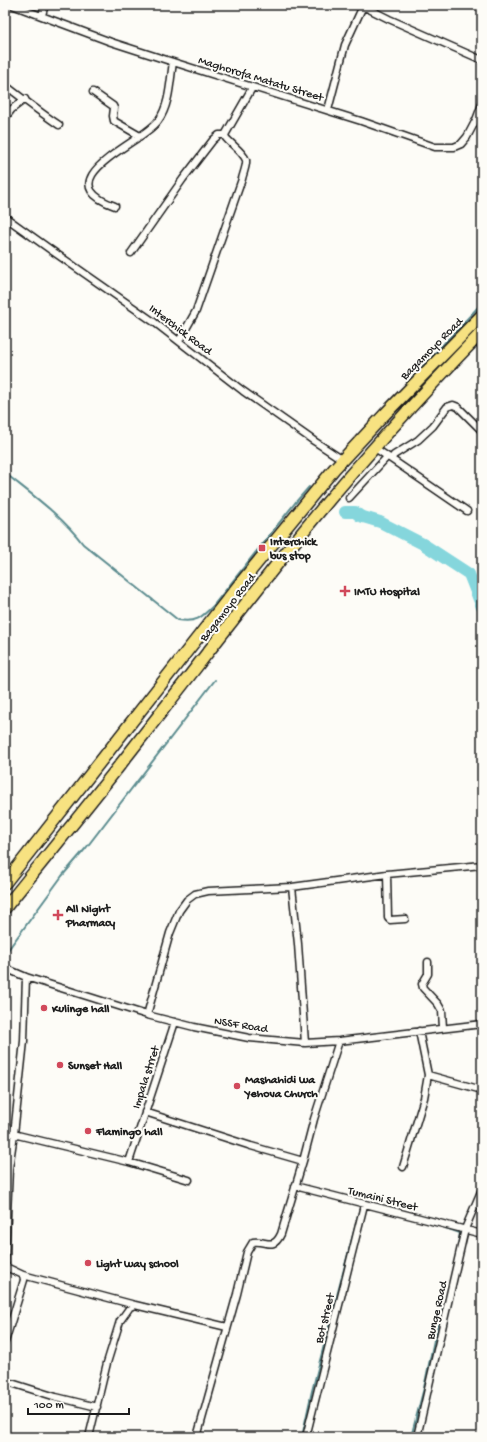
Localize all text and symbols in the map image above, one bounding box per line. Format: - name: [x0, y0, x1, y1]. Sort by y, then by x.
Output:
- street label: Maghorofa Matatu Street: [196, 54, 326, 106]
- street label: Interchick Road: [145, 302, 215, 359]
- street label: Bagamoyo Road: [398, 315, 467, 384]
- place label: Interchick bus stop: [269, 536, 318, 564]
- marker: Interchick bus stop: [257, 543, 267, 553]
- street label: Bagamoyo Road: [197, 571, 260, 646]
- marker: IMTU Hospital: [339, 585, 351, 597]
- place label: IMTU Hospital: [354, 586, 420, 600]
- place label: All Night Pharmacy: [65, 903, 115, 931]
- marker: All Night Pharmacy: [53, 910, 63, 920]
- marker: Kulinge hall: [39, 1003, 49, 1013]
- place label: Kulinge hall: [51, 1003, 110, 1017]
- street label: NSSF Road: [213, 1015, 269, 1037]
- street label: Impala strret: [130, 1043, 164, 1111]
- marker: Sunset Hall: [55, 1060, 65, 1070]
- place label: Sunset Hall: [68, 1060, 122, 1074]
- place label: Mashahidi wa Yehova Church: [243, 1074, 318, 1102]
- marker: Mashahidi wa Yehova Church: [232, 1081, 242, 1091]
- marker: Flamingo hall: [83, 1126, 93, 1136]
- place label: Flamingo hall: [95, 1126, 163, 1140]
- street label: Tumaini Street: [345, 1184, 420, 1216]
- marker: Light way school: [83, 1258, 93, 1268]
- place label: Light way school: [96, 1258, 179, 1272]
- street label: Bunge Road: [424, 1279, 452, 1342]
- street label: Bot street: [313, 1291, 339, 1346]
- scale bar: [28, 1390, 129, 1416]
- text: 100 m: [33, 1399, 64, 1413]

